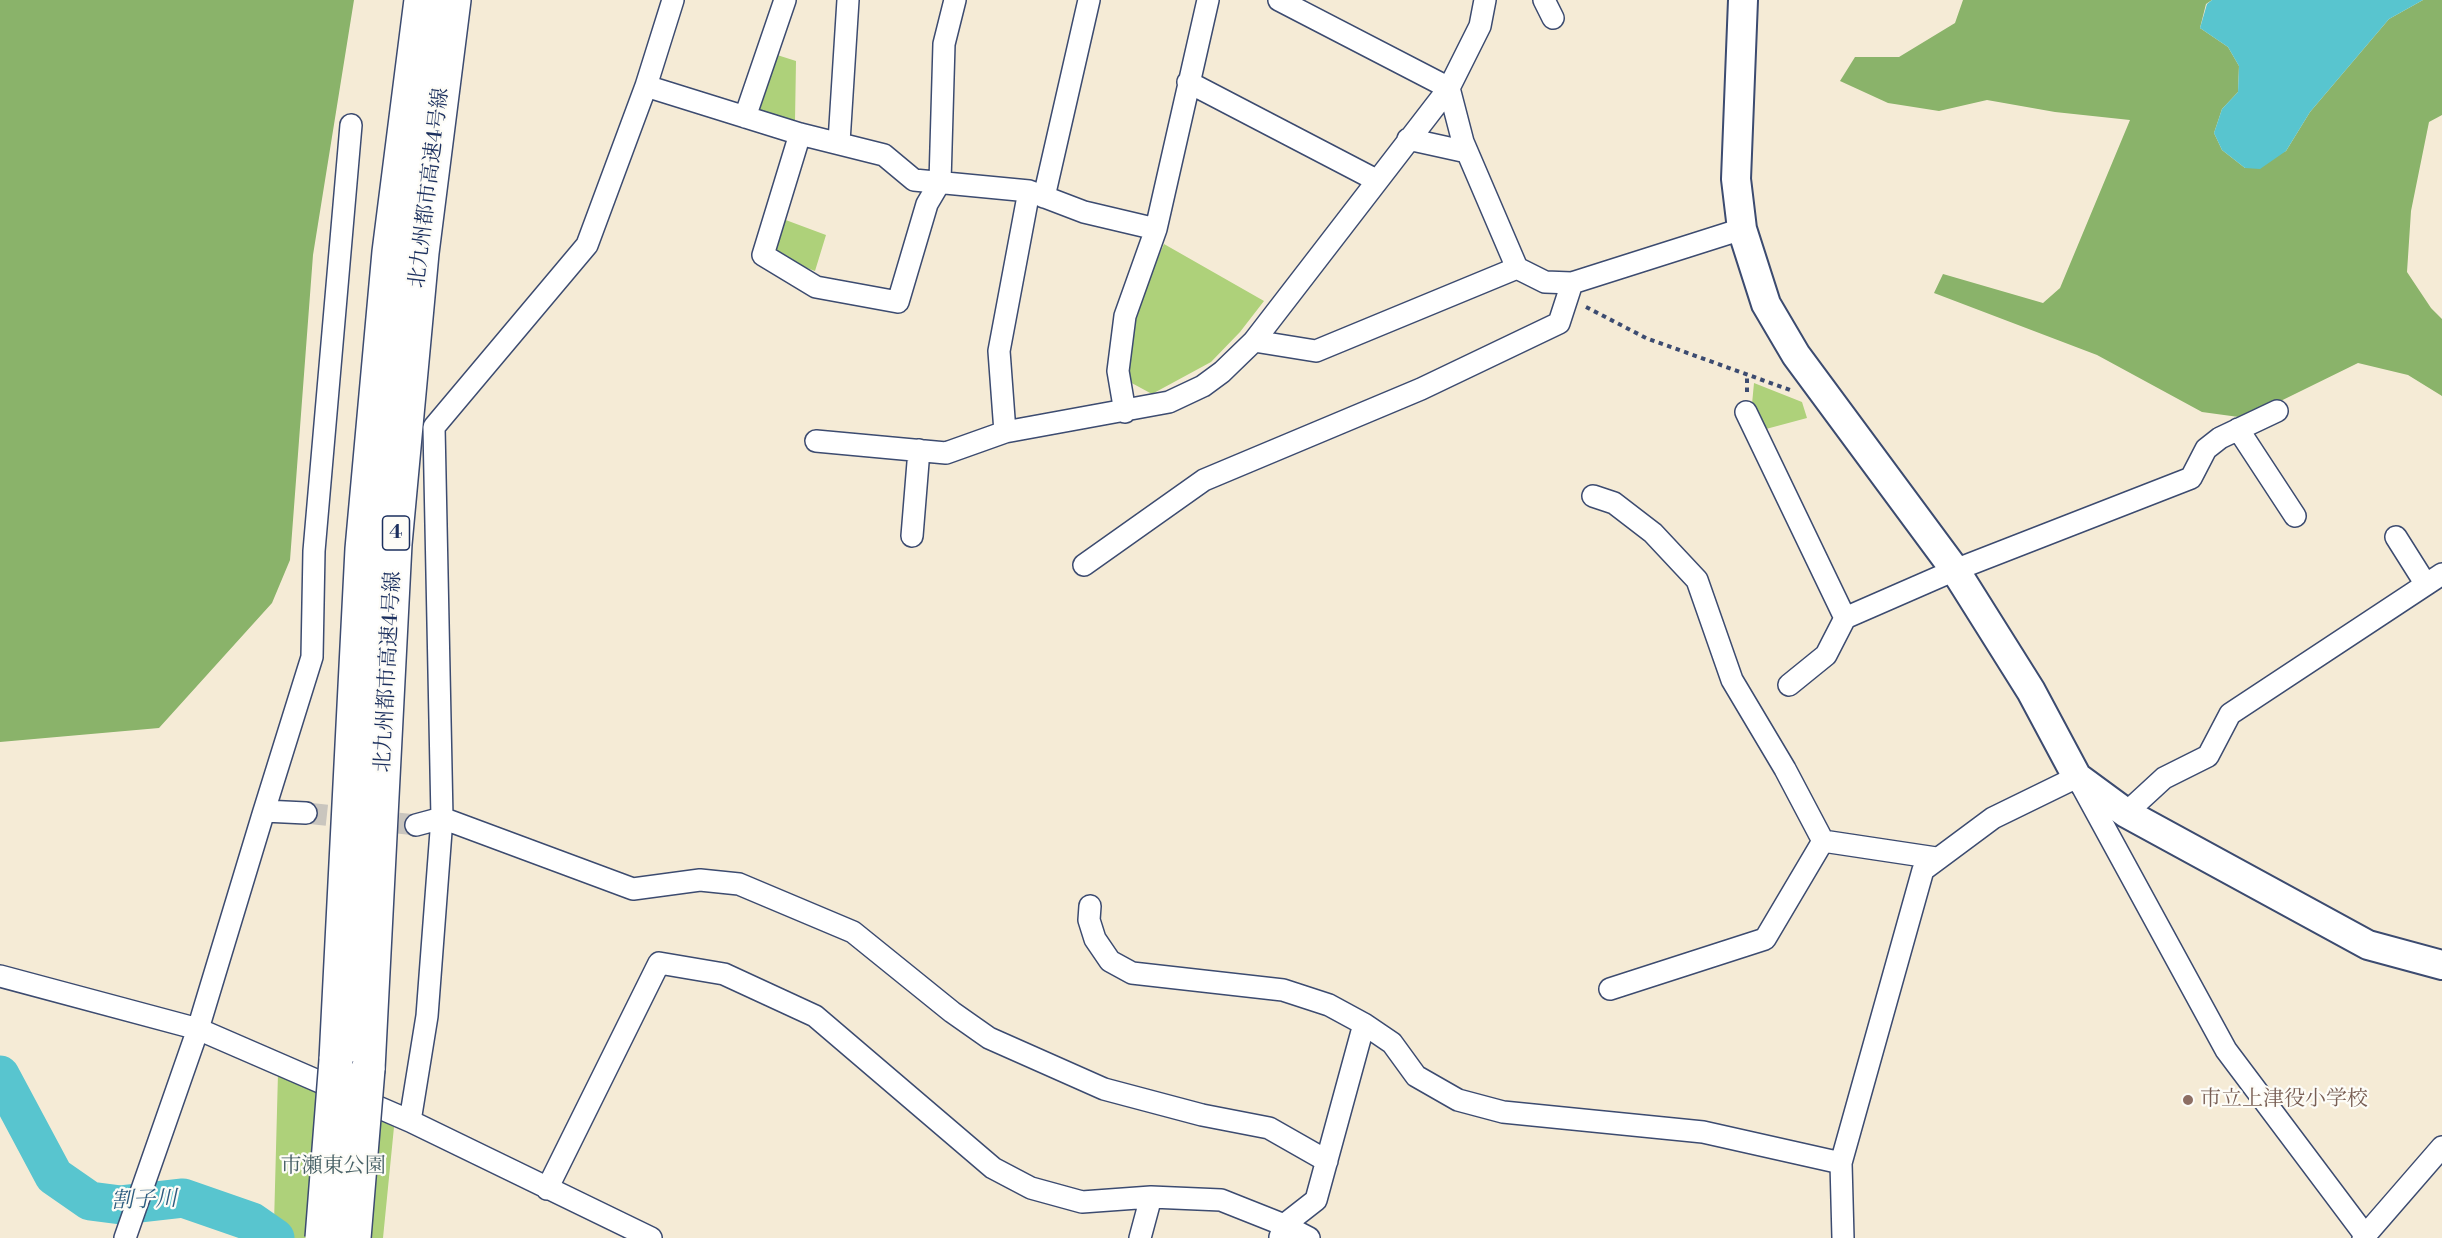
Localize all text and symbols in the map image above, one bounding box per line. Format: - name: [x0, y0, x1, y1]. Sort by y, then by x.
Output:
- street label: 北九州都市高速4号線: [405, 86, 455, 290]
- road number: 4: [382, 516, 410, 550]
- street label: 北九州都市高速4号線: [371, 571, 407, 773]
- place label: 市立上津役小学校: [2200, 1087, 2368, 1113]
- marker: 市立上津役小学校: [2181, 1093, 2195, 1107]
- park label: 市瀬東公園: [281, 1154, 385, 1180]
- water label: 割子川: [111, 1187, 177, 1215]

